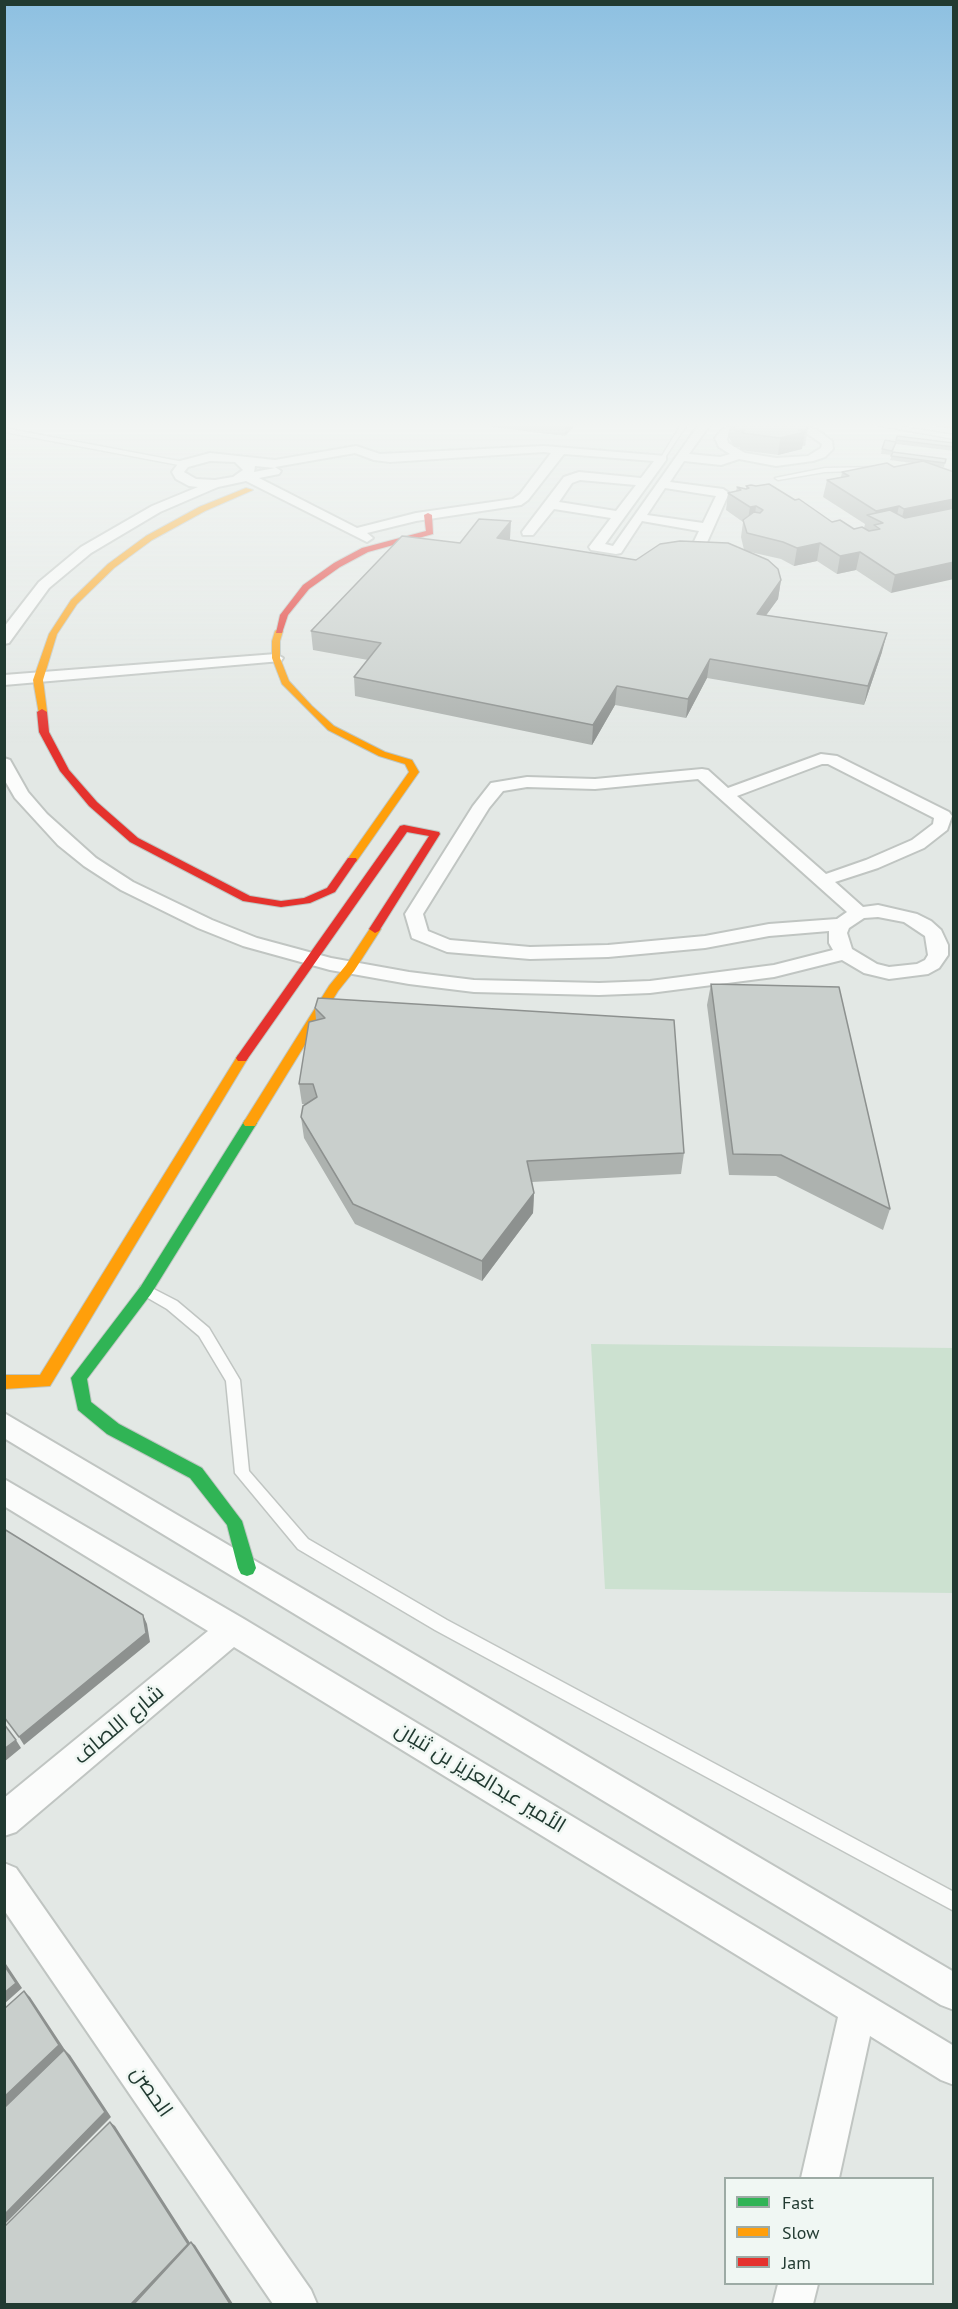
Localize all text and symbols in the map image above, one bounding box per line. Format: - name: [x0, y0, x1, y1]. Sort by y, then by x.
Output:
- street label: شارع اللصاف: [69, 1680, 169, 1770]
- street label: الأمير عبدالعزيز بن ثنيان: [390, 1717, 570, 1839]
- street label: الحصن: [125, 2062, 177, 2122]
- legend: [724, 2177, 934, 2285]
- text: Fast: [782, 2191, 814, 2214]
- text: Slow: [782, 2221, 820, 2244]
- text: Jam: [782, 2251, 811, 2274]

